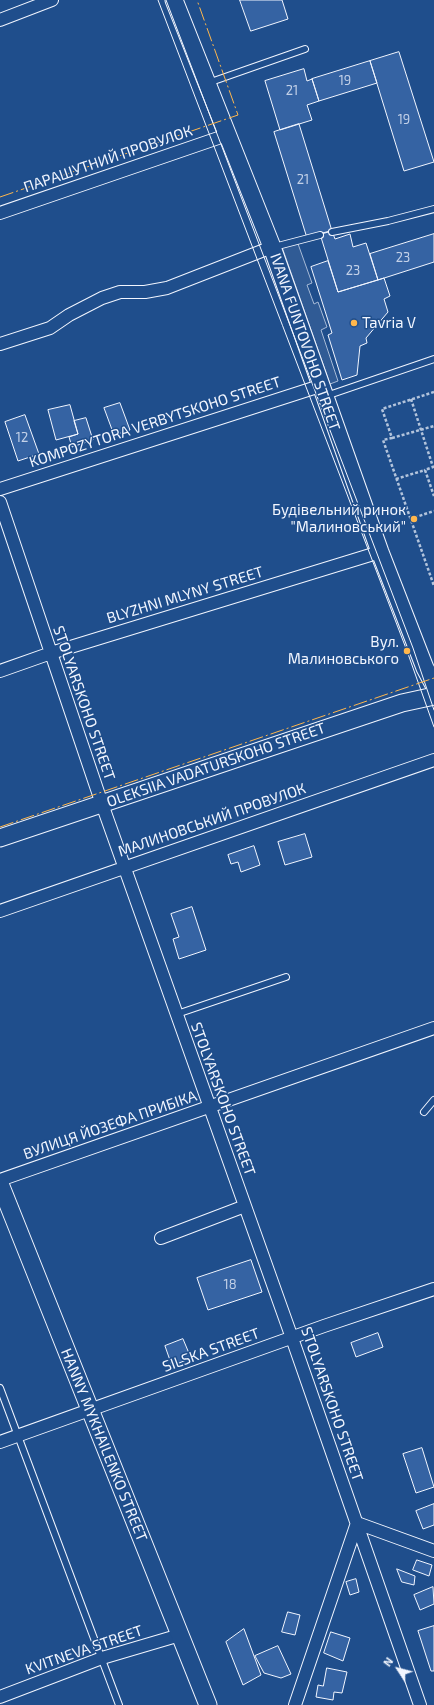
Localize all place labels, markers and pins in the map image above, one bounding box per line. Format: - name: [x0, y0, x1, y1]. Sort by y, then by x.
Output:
- place label: Tavria V: [362, 314, 416, 332]
- marker: Tavria V: [349, 318, 359, 328]
- place label: Будівельний ринок "Малиновський": [272, 501, 406, 536]
- marker: Будівельний ринок "Малиновський": [409, 514, 419, 524]
- place label: Вул. Малиновського: [288, 633, 399, 668]
- marker: Вул. Малиновського: [402, 646, 412, 656]

